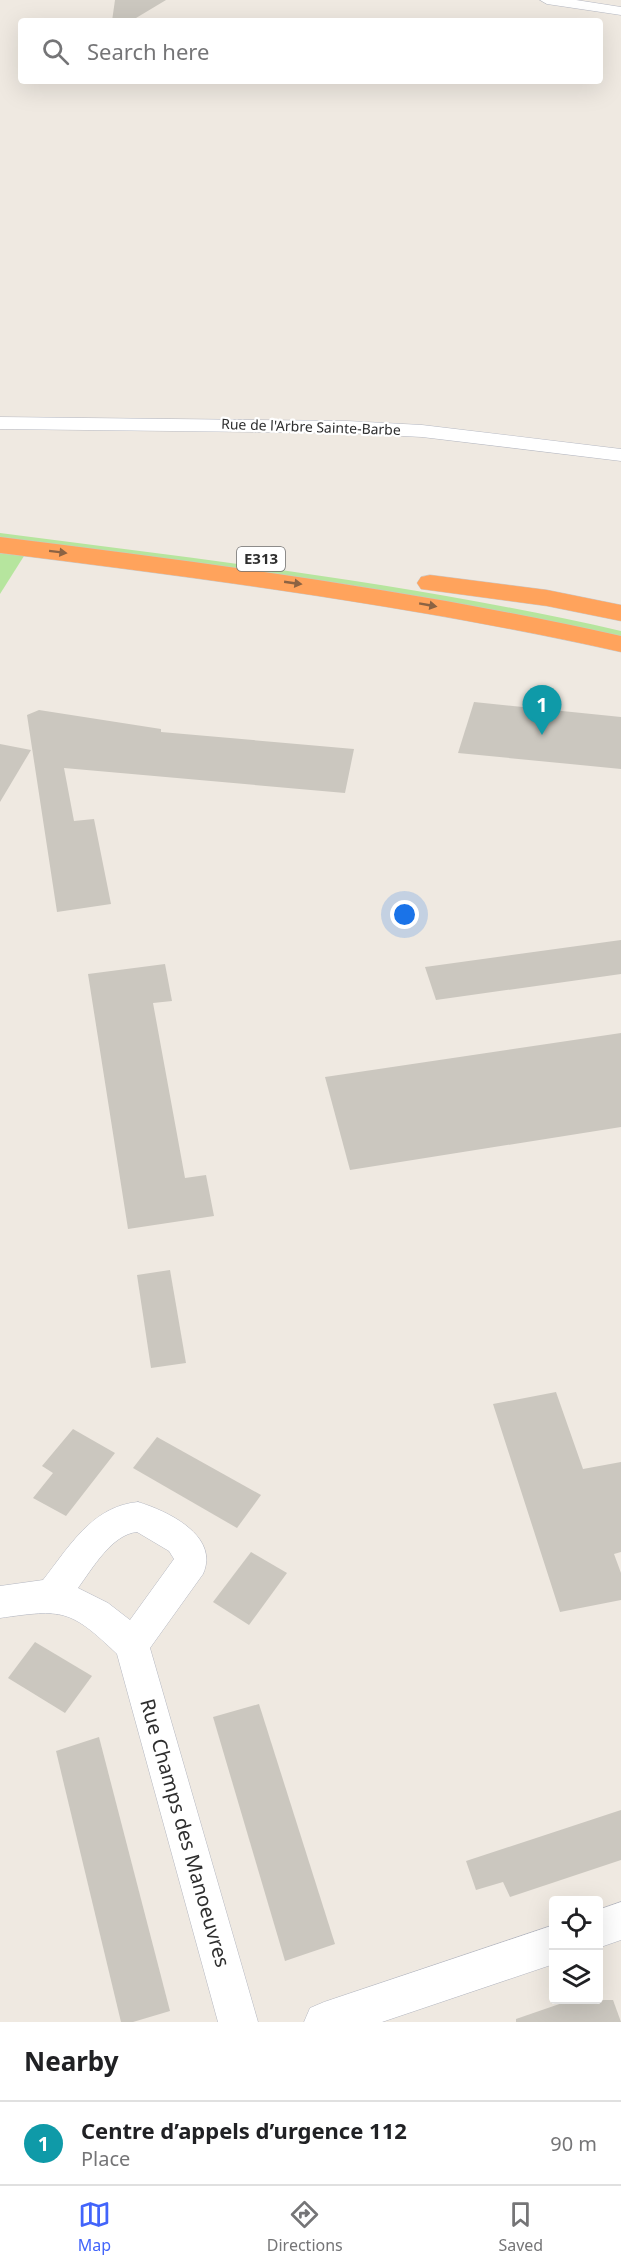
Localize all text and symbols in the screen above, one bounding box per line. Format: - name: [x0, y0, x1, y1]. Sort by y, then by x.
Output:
- search box: [18, 18, 603, 84]
- icon: search: [39, 35, 72, 68]
- text: Search here: [87, 36, 209, 66]
- street label: Rue de l'Arbre Sainte-Barbe: [221, 414, 401, 439]
- road number: E313: [237, 547, 285, 571]
- one-way arrow: [49, 548, 68, 557]
- one-way arrow: [284, 579, 303, 588]
- one-way arrow: [419, 601, 438, 610]
- pin: 1: [522, 686, 562, 735]
- your location: [390, 900, 419, 929]
- street label: Rue Champs des Manoeuvres: [134, 1696, 237, 1970]
- map controls: [549, 1896, 603, 2004]
- button: locate: [549, 1896, 603, 1950]
- button: layers: [549, 1950, 603, 2004]
- text: Nearby: [24, 2043, 119, 2079]
- text: Centre d’appels d’urgence 112: [81, 2115, 407, 2145]
- text: 1: [38, 2130, 49, 2157]
- text: 90 m: [550, 2130, 597, 2157]
- text: Place: [81, 2145, 130, 2172]
- tab: Map: [78, 2198, 111, 2256]
- tab: Directions: [267, 2198, 343, 2256]
- tab: Saved: [498, 2198, 543, 2256]

